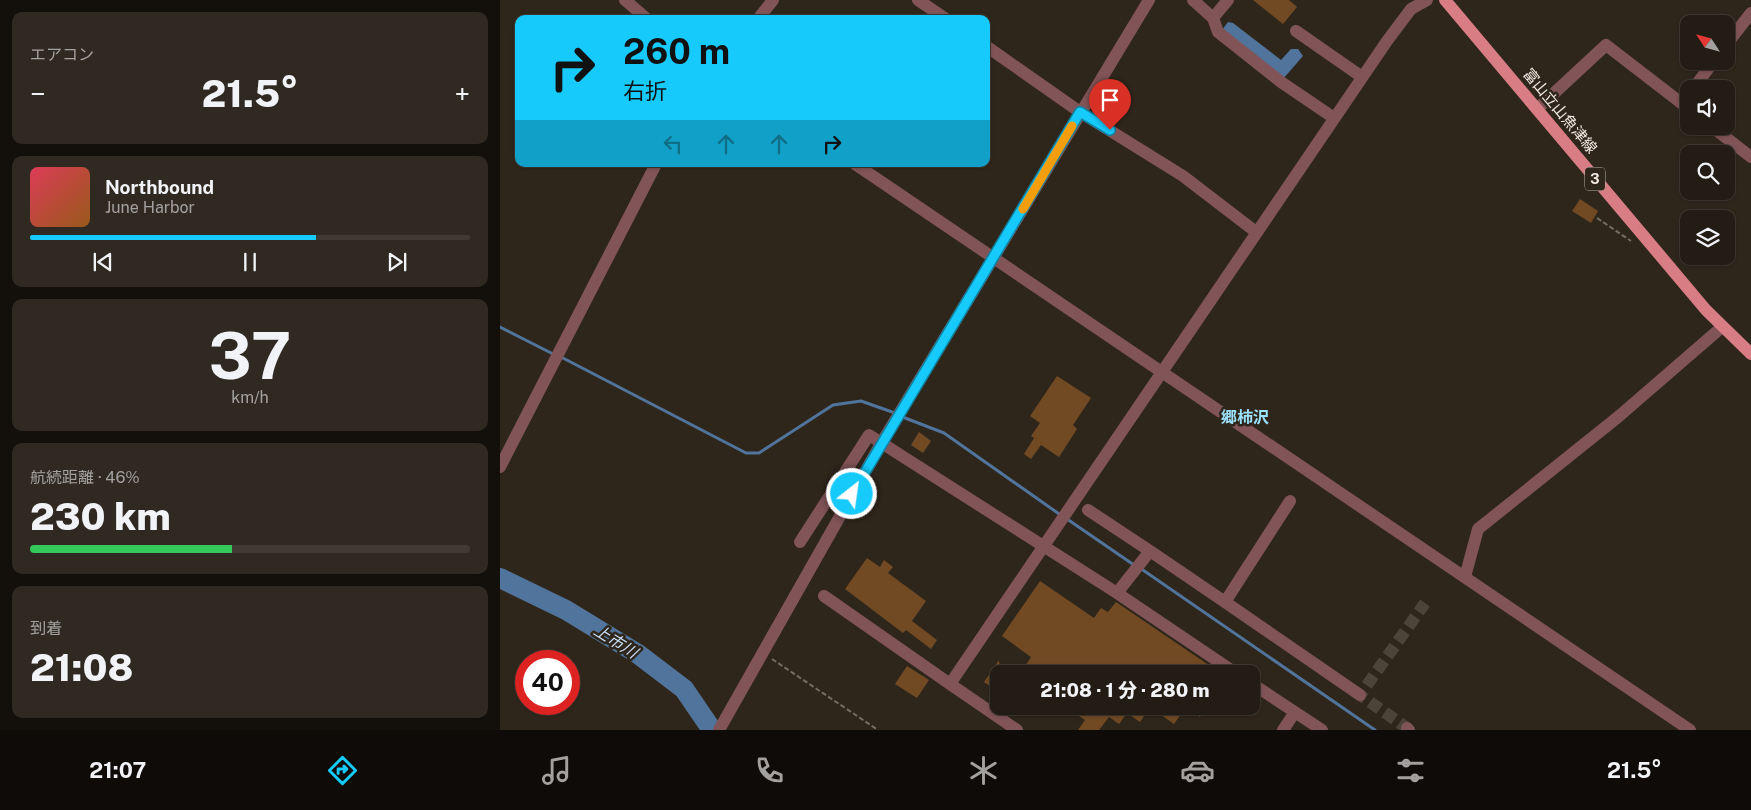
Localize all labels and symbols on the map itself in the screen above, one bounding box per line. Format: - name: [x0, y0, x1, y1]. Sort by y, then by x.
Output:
- north arrow: [1680, 15, 1735, 70]
- street label: 富山立山魚津線: [1520, 65, 1601, 156]
- pin: [1089, 79, 1131, 130]
- road number: 3: [1585, 168, 1605, 190]
- district label: 郷柿沢: [1221, 408, 1269, 427]
- position arrow: [825, 467, 877, 519]
- water label: 上市川: [590, 621, 643, 663]
- speed limit sign: 40: [515, 650, 580, 715]

